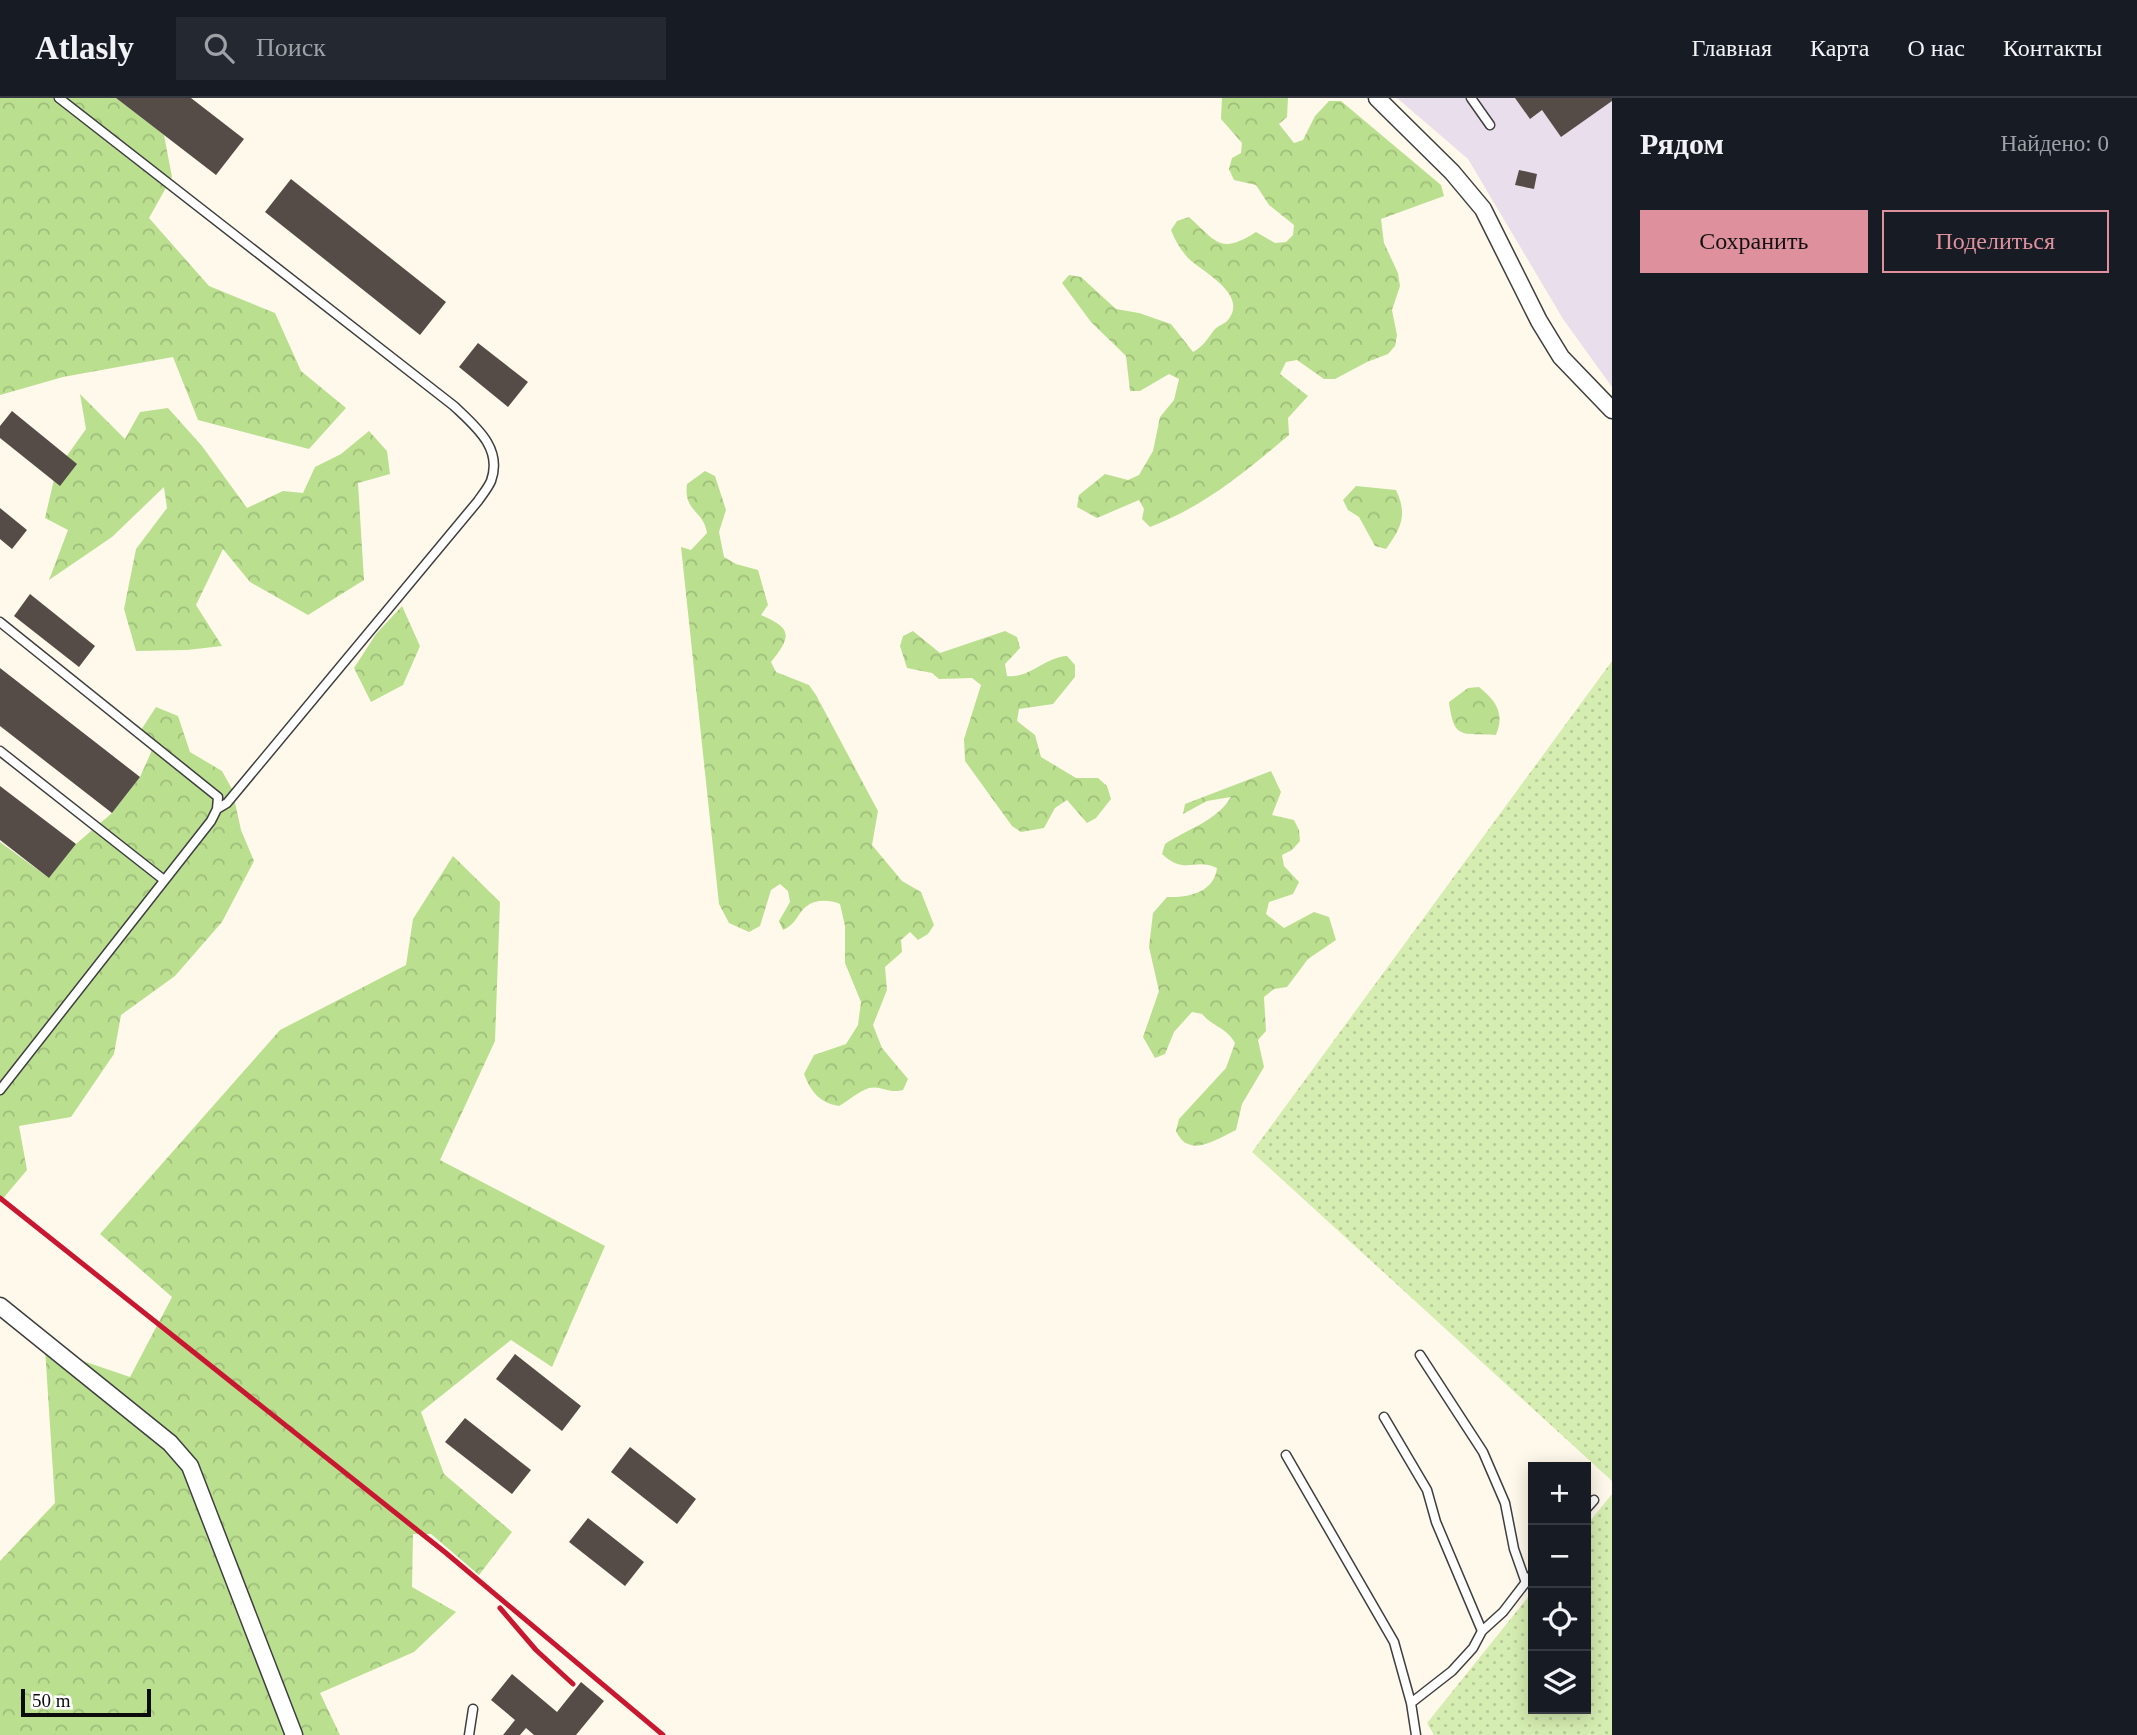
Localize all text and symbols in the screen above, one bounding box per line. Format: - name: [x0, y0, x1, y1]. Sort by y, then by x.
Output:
- search box: [176, 17, 666, 80]
- icon: search: [200, 29, 238, 67]
- text: Atlasly: [35, 30, 134, 66]
- text: Поиск: [256, 33, 326, 62]
- text: Главная: [1691, 35, 1772, 61]
- text: Карта: [1810, 35, 1869, 61]
- text: О нас: [1907, 35, 1965, 61]
- text: Контакты: [2003, 35, 2102, 61]
- text: Рядом: [1640, 127, 1724, 160]
- text: Найдено: 0: [2001, 131, 2109, 156]
- button: Сохранить: [1640, 210, 1868, 273]
- button: Поделиться: [1882, 210, 2109, 273]
- map controls: [1528, 1462, 1591, 1714]
- button: +: [1528, 1462, 1591, 1525]
- button: −: [1528, 1525, 1591, 1588]
- button: locate: [1528, 1588, 1591, 1651]
- button: layers: [1528, 1651, 1591, 1714]
- scale bar: [21, 1686, 150, 1718]
- text: 50 m: [32, 1690, 71, 1711]

